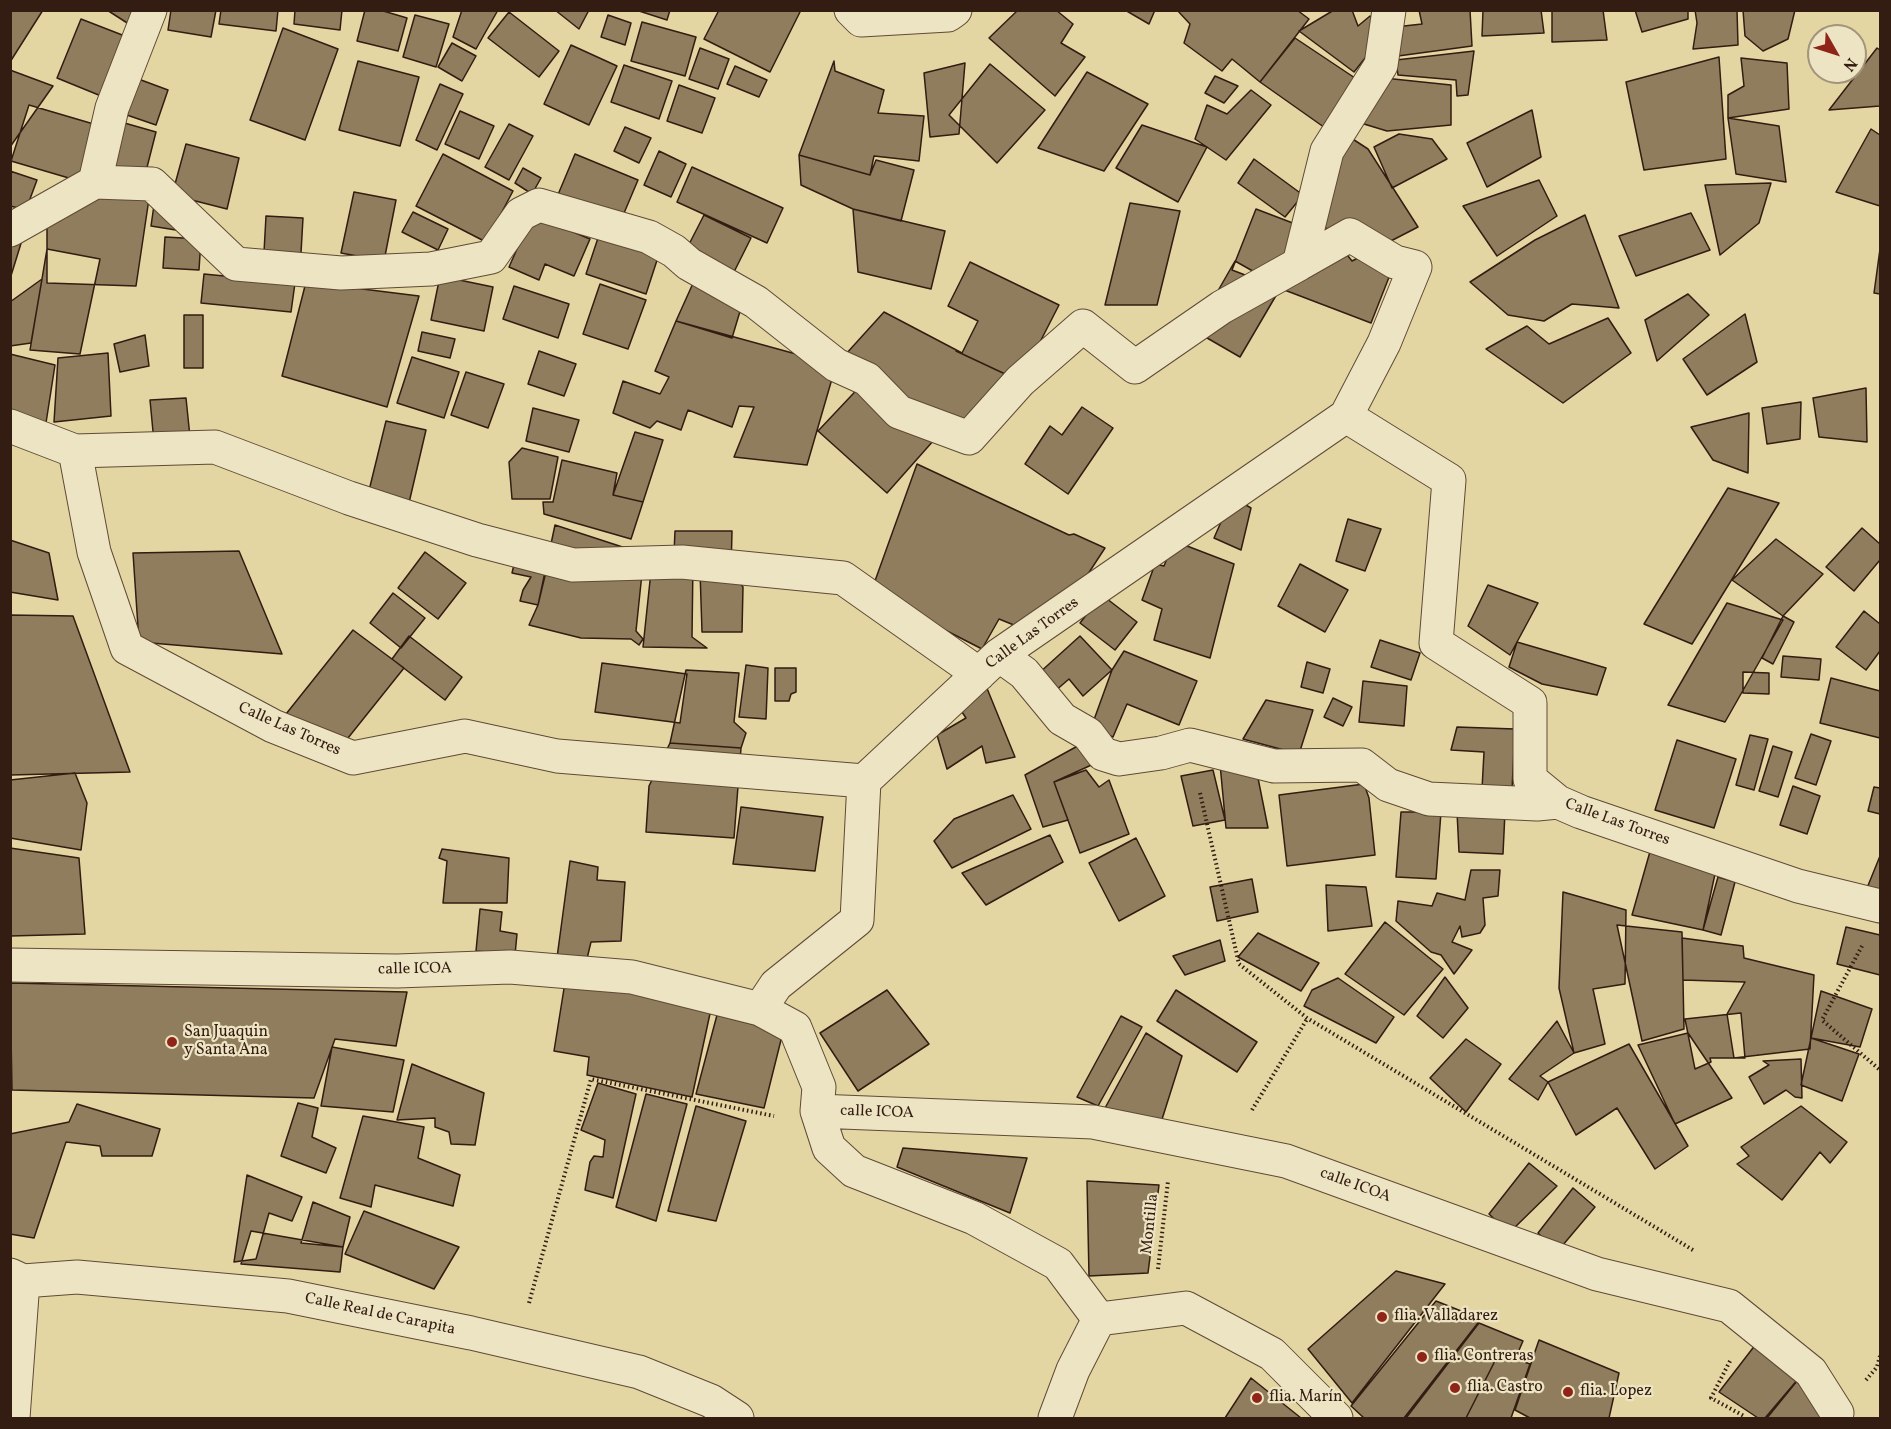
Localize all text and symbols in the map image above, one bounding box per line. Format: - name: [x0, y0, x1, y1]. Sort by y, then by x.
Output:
- north arrow: [1807, 24, 1867, 84]
- text: N: [1837, 53, 1862, 76]
- street label: Calle Las Torres: [983, 594, 1083, 674]
- street label: Calle Las Torres: [235, 699, 343, 761]
- street label: Calle Las Torres: [1562, 795, 1672, 851]
- street label: calle ICOA: [378, 960, 452, 980]
- place label: San Juaquin y Santa Ana: [184, 1023, 268, 1061]
- marker: San Juaquin y Santa Ana: [165, 1035, 179, 1049]
- street label: calle ICOA: [840, 1102, 914, 1124]
- street label: calle ICOA: [1317, 1164, 1393, 1208]
- street label: Montilla: [1138, 1193, 1164, 1255]
- street label: Calle Real de Carapita: [303, 1290, 457, 1340]
- place label: flia. Valladarez: [1394, 1307, 1498, 1327]
- marker: flia. Valladarez: [1375, 1310, 1389, 1324]
- place label: flia. Contreras: [1434, 1347, 1534, 1367]
- marker: flia. Contreras: [1415, 1350, 1429, 1364]
- place label: flia. Castro: [1467, 1378, 1543, 1398]
- marker: flia. Castro: [1448, 1381, 1462, 1395]
- place label: flia. Lopez: [1580, 1382, 1652, 1402]
- marker: flia. Lopez: [1561, 1385, 1575, 1399]
- place label: flia. Marín: [1269, 1388, 1343, 1408]
- marker: flia. Marín: [1250, 1391, 1264, 1405]

